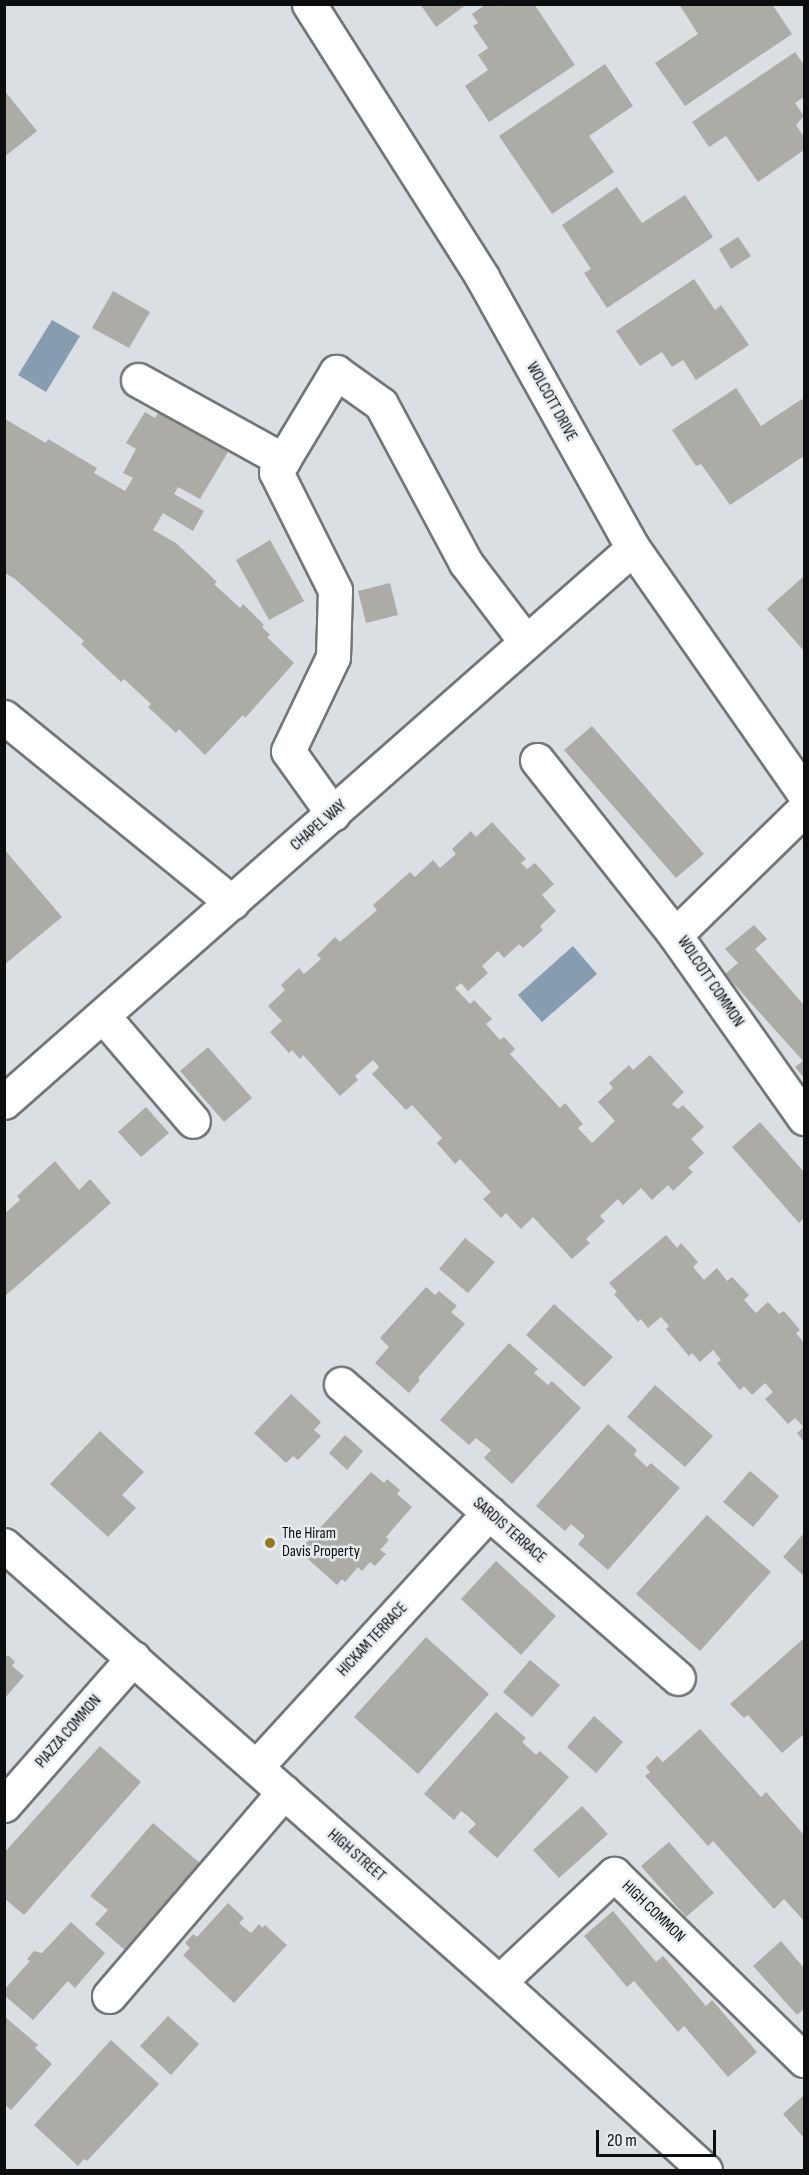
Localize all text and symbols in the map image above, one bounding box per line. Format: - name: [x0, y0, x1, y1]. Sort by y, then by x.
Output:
- street label: WOLCOTT DRIVE: [522, 359, 580, 445]
- street label: CHAPEL WAY: [287, 797, 351, 855]
- street label: WOLCOTT COMMON: [673, 933, 747, 1031]
- street label: SARDIS TERRACE: [469, 1494, 549, 1568]
- place label: The Hiram Davis Property: [282, 1524, 360, 1562]
- marker: The Hiram Davis Property: [263, 1536, 277, 1550]
- street label: HICKAM TERRACE: [334, 1599, 412, 1681]
- street label: PIAZZA COMMON: [32, 1692, 106, 1772]
- street label: HIGH STREET: [323, 1826, 389, 1886]
- street label: HIGH COMMON: [617, 1877, 689, 1947]
- scale bar: [599, 2118, 719, 2156]
- text: 20 m: [607, 2130, 637, 2151]

